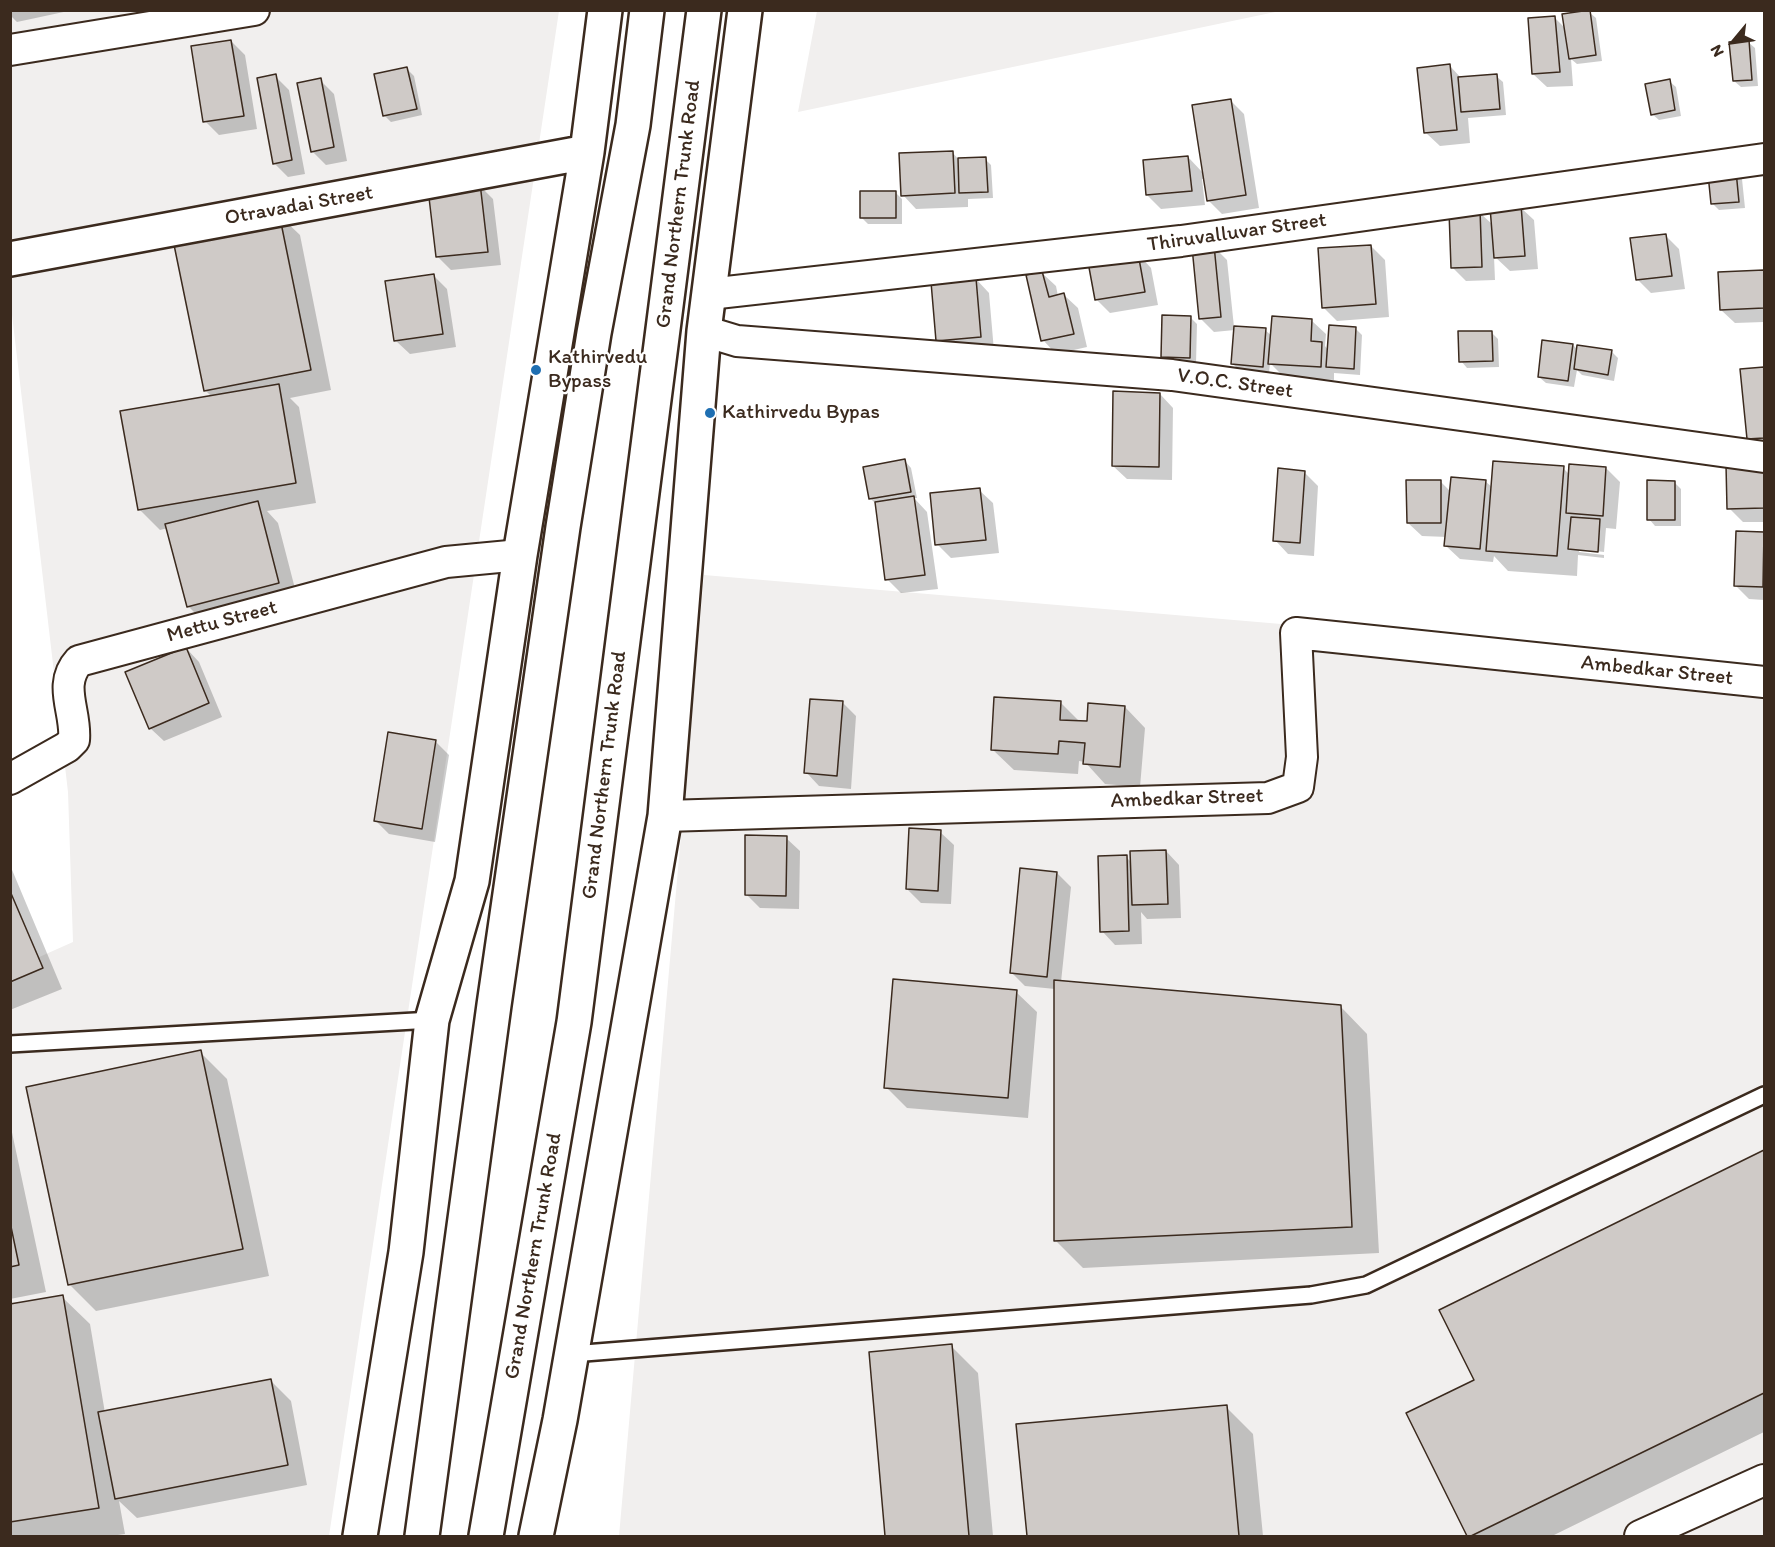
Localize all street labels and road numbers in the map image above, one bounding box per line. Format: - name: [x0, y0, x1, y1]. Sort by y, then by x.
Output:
- street label: Grand Northern Trunk Road: [651, 78, 707, 330]
- street label: Otravadai Street: [223, 181, 375, 231]
- street label: Thiruvalluvar Street: [1146, 208, 1328, 258]
- street label: V.O.C. Street: [1175, 363, 1295, 405]
- street label: Mettu Street: [164, 595, 280, 649]
- street label: Grand Northern Trunk Road: [577, 649, 633, 901]
- street label: Ambedkar Street: [1580, 650, 1734, 692]
- street label: Ambedkar Street: [1110, 784, 1264, 814]
- street label: Grand Northern Trunk Road: [500, 1131, 568, 1381]

